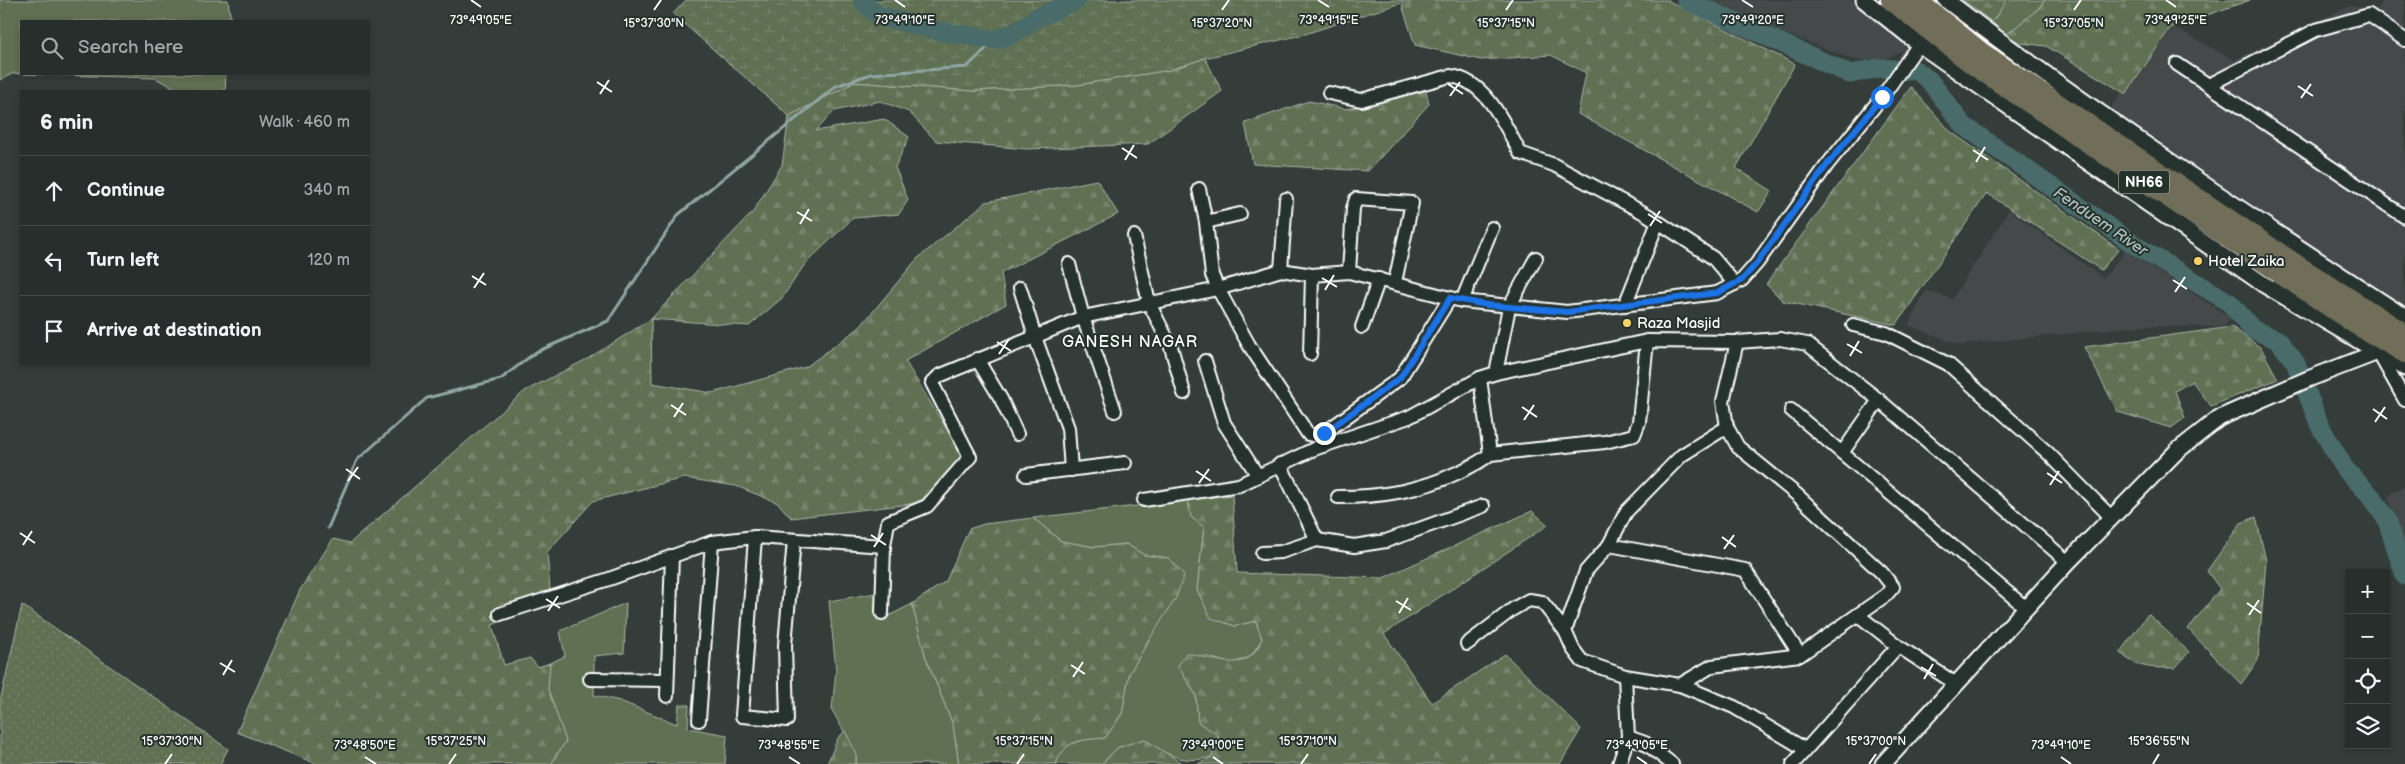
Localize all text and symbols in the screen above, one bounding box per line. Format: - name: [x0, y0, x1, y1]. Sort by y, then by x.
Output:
- text: 73°49'05"E: [450, 13, 512, 28]
- text: 73°49'10"E: [875, 13, 935, 28]
- text: 73°49'15"E: [1299, 13, 1359, 28]
- text: 73°49'20"E: [1722, 13, 1784, 28]
- text: 73°49'25"E: [2145, 13, 2207, 28]
- text: 15°37'30"N: [624, 16, 684, 31]
- text: 15°37'20"N: [1192, 16, 1252, 31]
- text: 15°37'15"N: [1477, 16, 1535, 31]
- text: 15°37'05"N: [2044, 16, 2104, 31]
- search box: [20, 20, 370, 75]
- icon: search: [38, 34, 66, 62]
- text: Search here: [78, 36, 183, 59]
- route start: [1871, 86, 1894, 109]
- text: 6 min: [40, 110, 93, 135]
- text: Walk · 460 m: [259, 113, 350, 132]
- road number: NH66: [2119, 170, 2169, 193]
- icon: ahead: [40, 177, 68, 205]
- text: Continue: [87, 179, 165, 202]
- text: 340 m: [303, 181, 350, 200]
- water label: Fenduem River: [2049, 184, 2152, 261]
- icon: left: [40, 247, 68, 275]
- text: Turn left: [87, 249, 159, 272]
- text: 120 m: [307, 251, 350, 270]
- place label: Hotel Zaika: [2208, 252, 2285, 271]
- marker: Hotel Zaika: [2192, 255, 2204, 267]
- place label: Raza Masjid: [1637, 314, 1720, 333]
- icon: arrive: [40, 317, 68, 345]
- marker: Raza Masjid: [1621, 317, 1633, 329]
- text: Arrive at destination: [87, 319, 262, 342]
- district label: GANESH NAGAR: [1062, 333, 1198, 352]
- route end: [1313, 422, 1336, 445]
- map controls: [2345, 569, 2390, 749]
- button: +: [2345, 569, 2390, 614]
- button: −: [2345, 614, 2390, 659]
- button: locate: [2345, 659, 2390, 704]
- button: layers: [2345, 704, 2390, 749]
- text: 15°37'30"N: [142, 734, 202, 749]
- text: 15°37'25"N: [426, 734, 486, 749]
- text: 15°37'15"N: [995, 734, 1053, 749]
- text: 15°37'10"N: [1279, 734, 1337, 749]
- text: 15°37'00"N: [1846, 734, 1906, 749]
- text: 15°36'55"N: [2128, 734, 2190, 749]
- text: 73°48'50"E: [334, 738, 396, 753]
- text: 73°48'55"E: [758, 738, 820, 753]
- text: 73°49'00"E: [1182, 738, 1244, 753]
- text: 73°49'05"E: [1606, 738, 1668, 753]
- text: 73°49'10"E: [2031, 738, 2091, 753]

